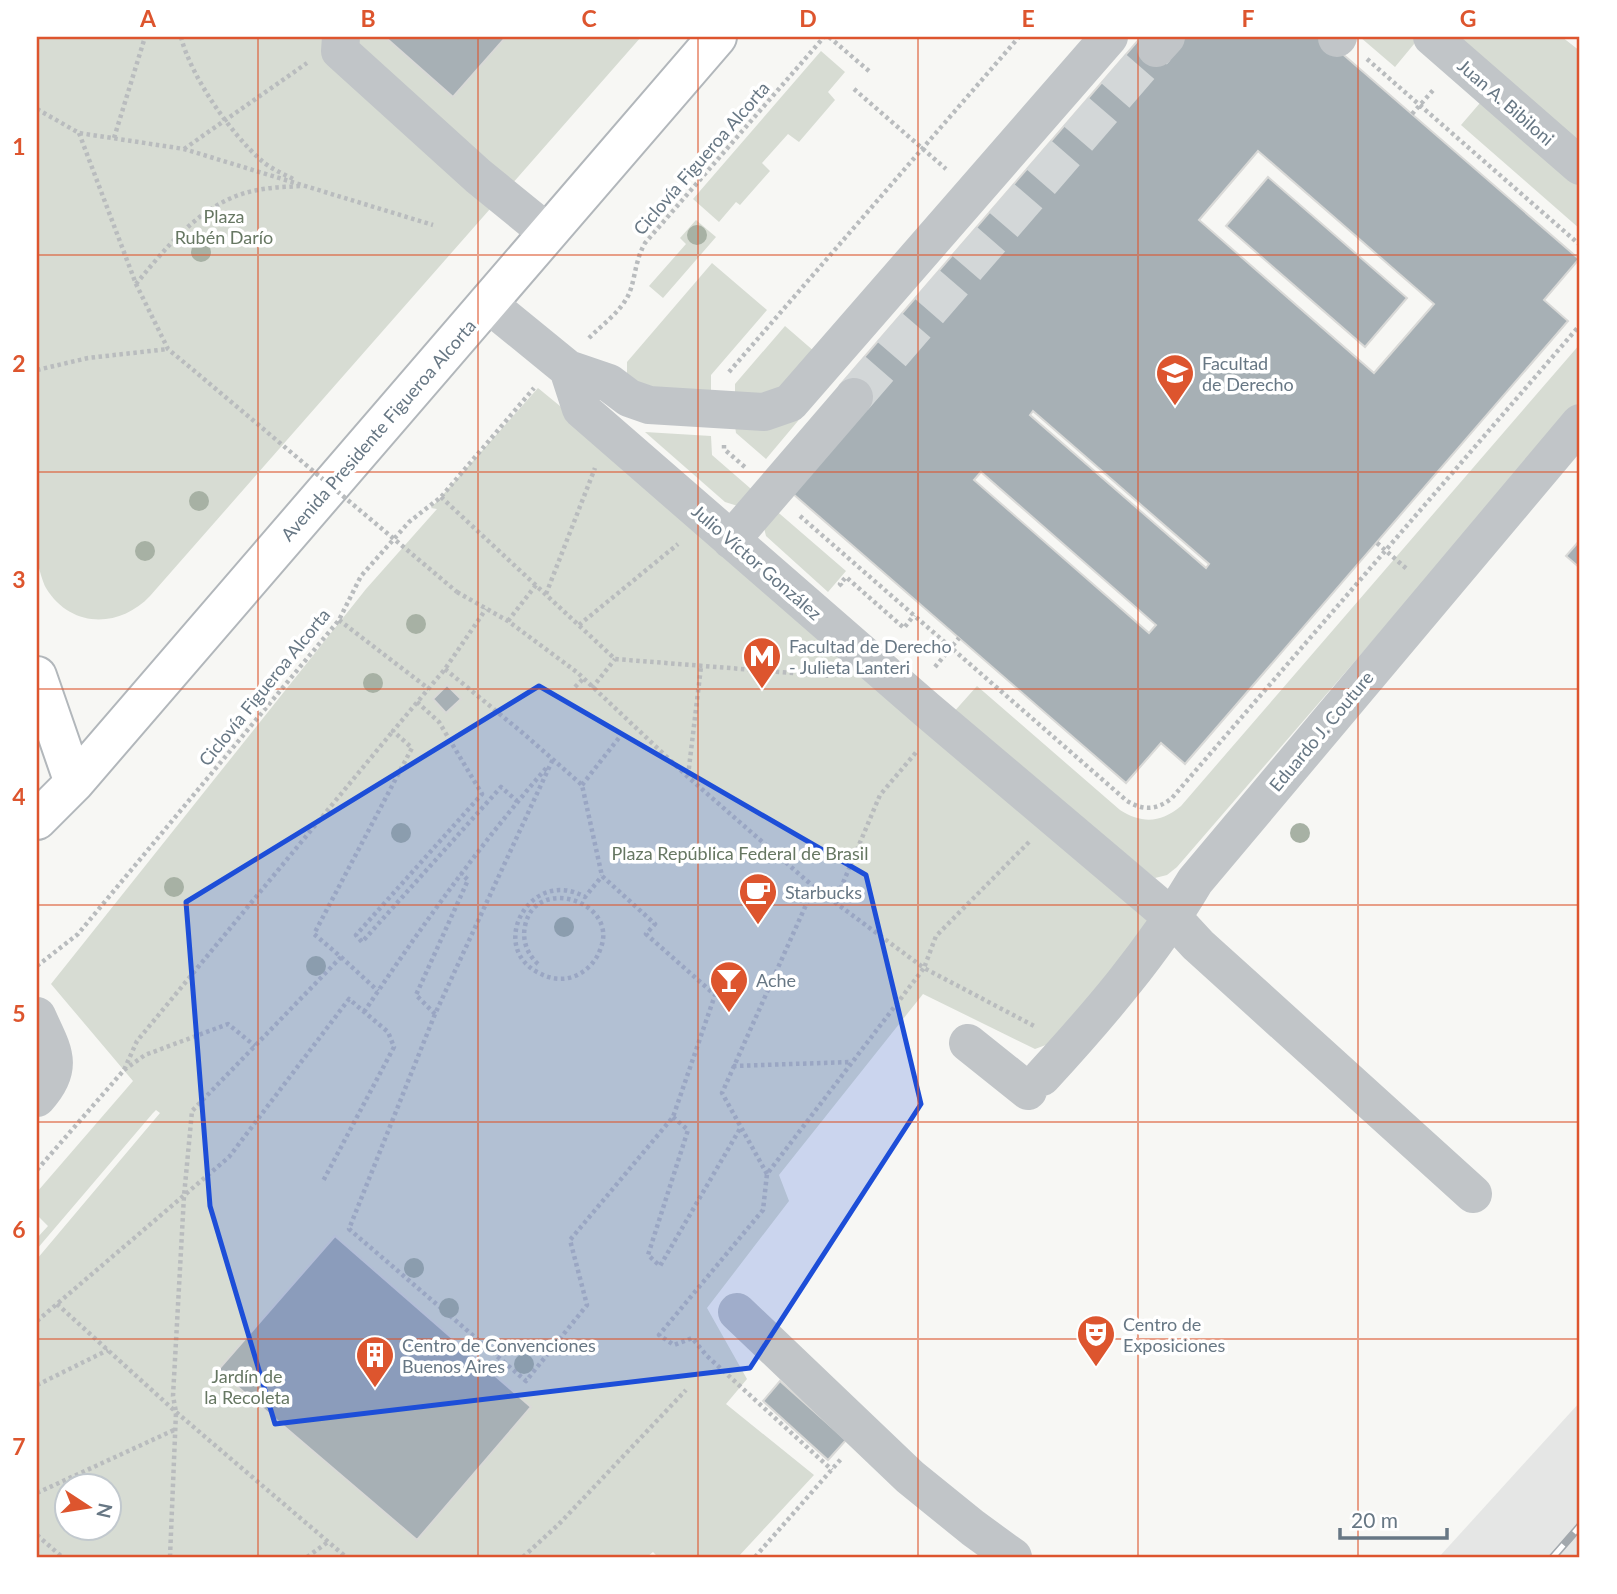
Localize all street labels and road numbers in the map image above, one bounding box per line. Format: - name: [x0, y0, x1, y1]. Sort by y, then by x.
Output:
- street label: Juan A. Bibiloni: [1453, 54, 1559, 150]
- street label: Ciclovía Figueroa Alcorta: [628, 77, 774, 239]
- street label: Avenida Presidente Figueroa Alcorta: [276, 315, 480, 545]
- street label: Julio Víctor González: [688, 500, 826, 624]
- street label: Ciclovía Figueroa Alcorta: [194, 604, 334, 770]
- street label: Eduardo J. Couture: [1264, 666, 1378, 796]

